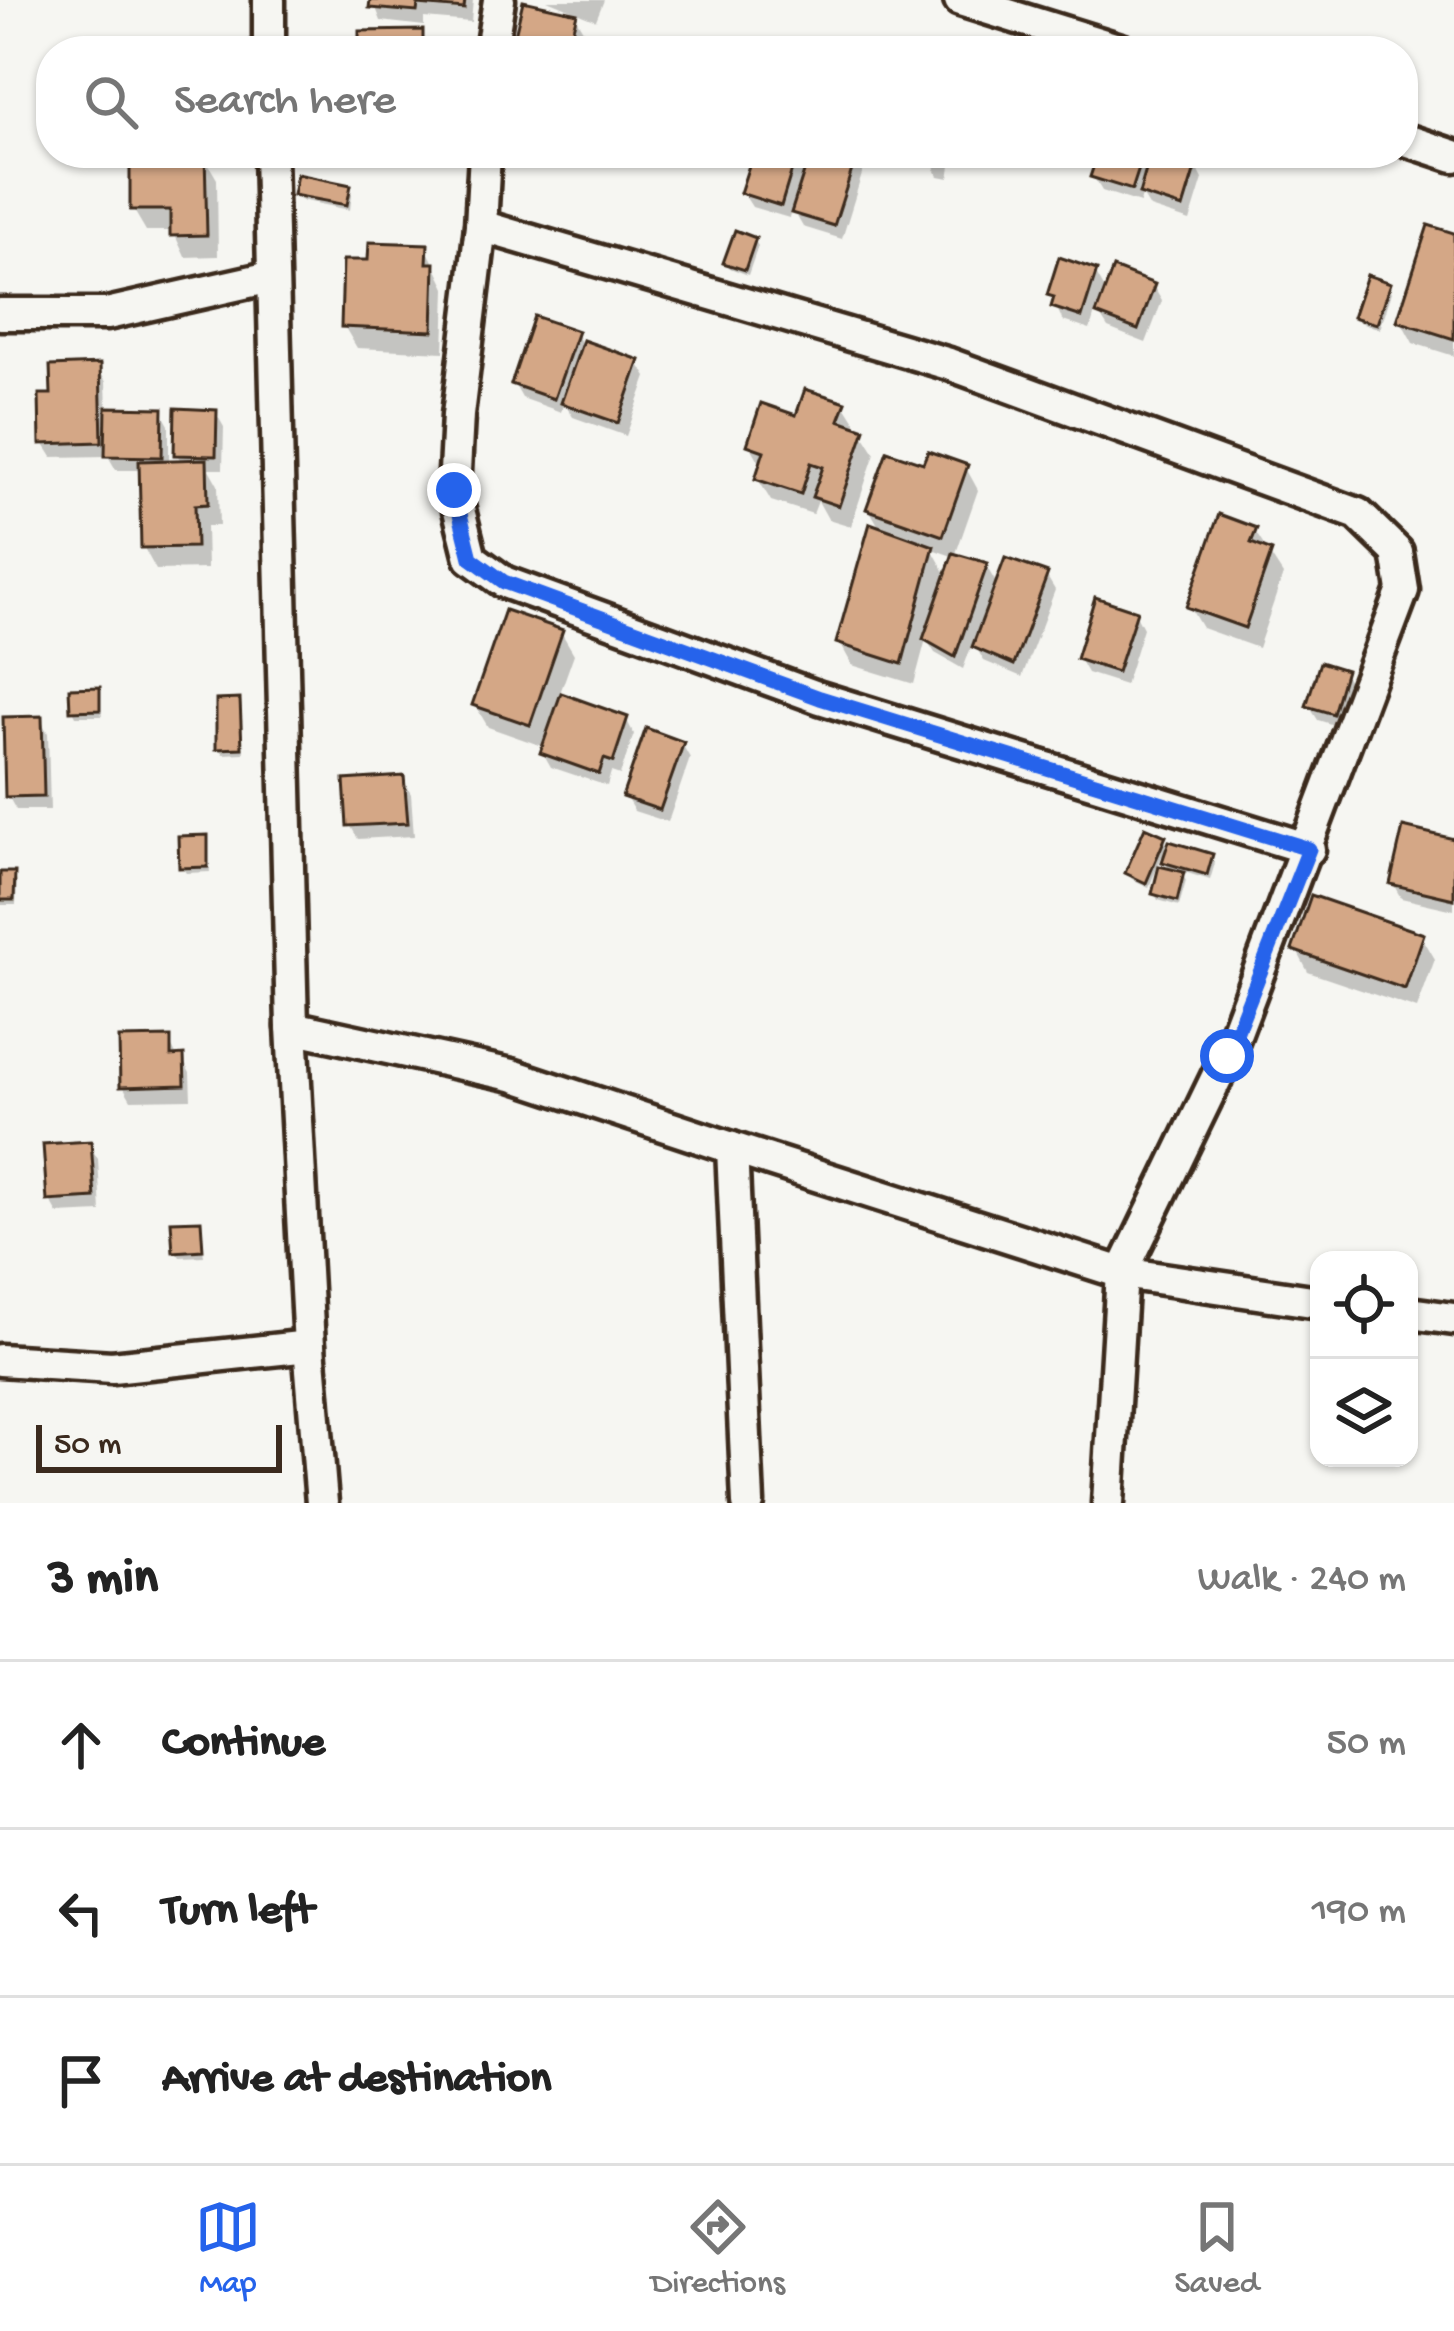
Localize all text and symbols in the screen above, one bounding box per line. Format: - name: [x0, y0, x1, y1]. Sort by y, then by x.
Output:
- search box: [36, 36, 1418, 168]
- icon: search: [78, 69, 144, 135]
- text: Search here: [174, 76, 396, 129]
- route end: [427, 463, 481, 517]
- route start: [1200, 1029, 1254, 1083]
- map controls: [1310, 1251, 1418, 1467]
- button: locate: [1310, 1251, 1418, 1359]
- button: layers: [1310, 1359, 1418, 1467]
- scale bar: [36, 1419, 282, 1472]
- text: 50 m: [54, 1427, 121, 1465]
- text: 3 min: [48, 1551, 158, 1611]
- text: Walk · 240 m: [1198, 1558, 1406, 1604]
- icon: ahead: [48, 1712, 114, 1778]
- text: Continue: [162, 1718, 325, 1771]
- text: 50 m: [1326, 1722, 1406, 1768]
- icon: left: [48, 1880, 114, 1946]
- text: Turn left: [162, 1886, 314, 1939]
- text: 190 m: [1312, 1890, 1406, 1936]
- icon: arrive: [48, 2048, 114, 2114]
- text: Arrive at destination: [162, 2054, 551, 2107]
- tab: Map: [195, 2194, 261, 2304]
- tab: Directions: [651, 2194, 785, 2304]
- tab: Saved: [1175, 2194, 1259, 2304]

